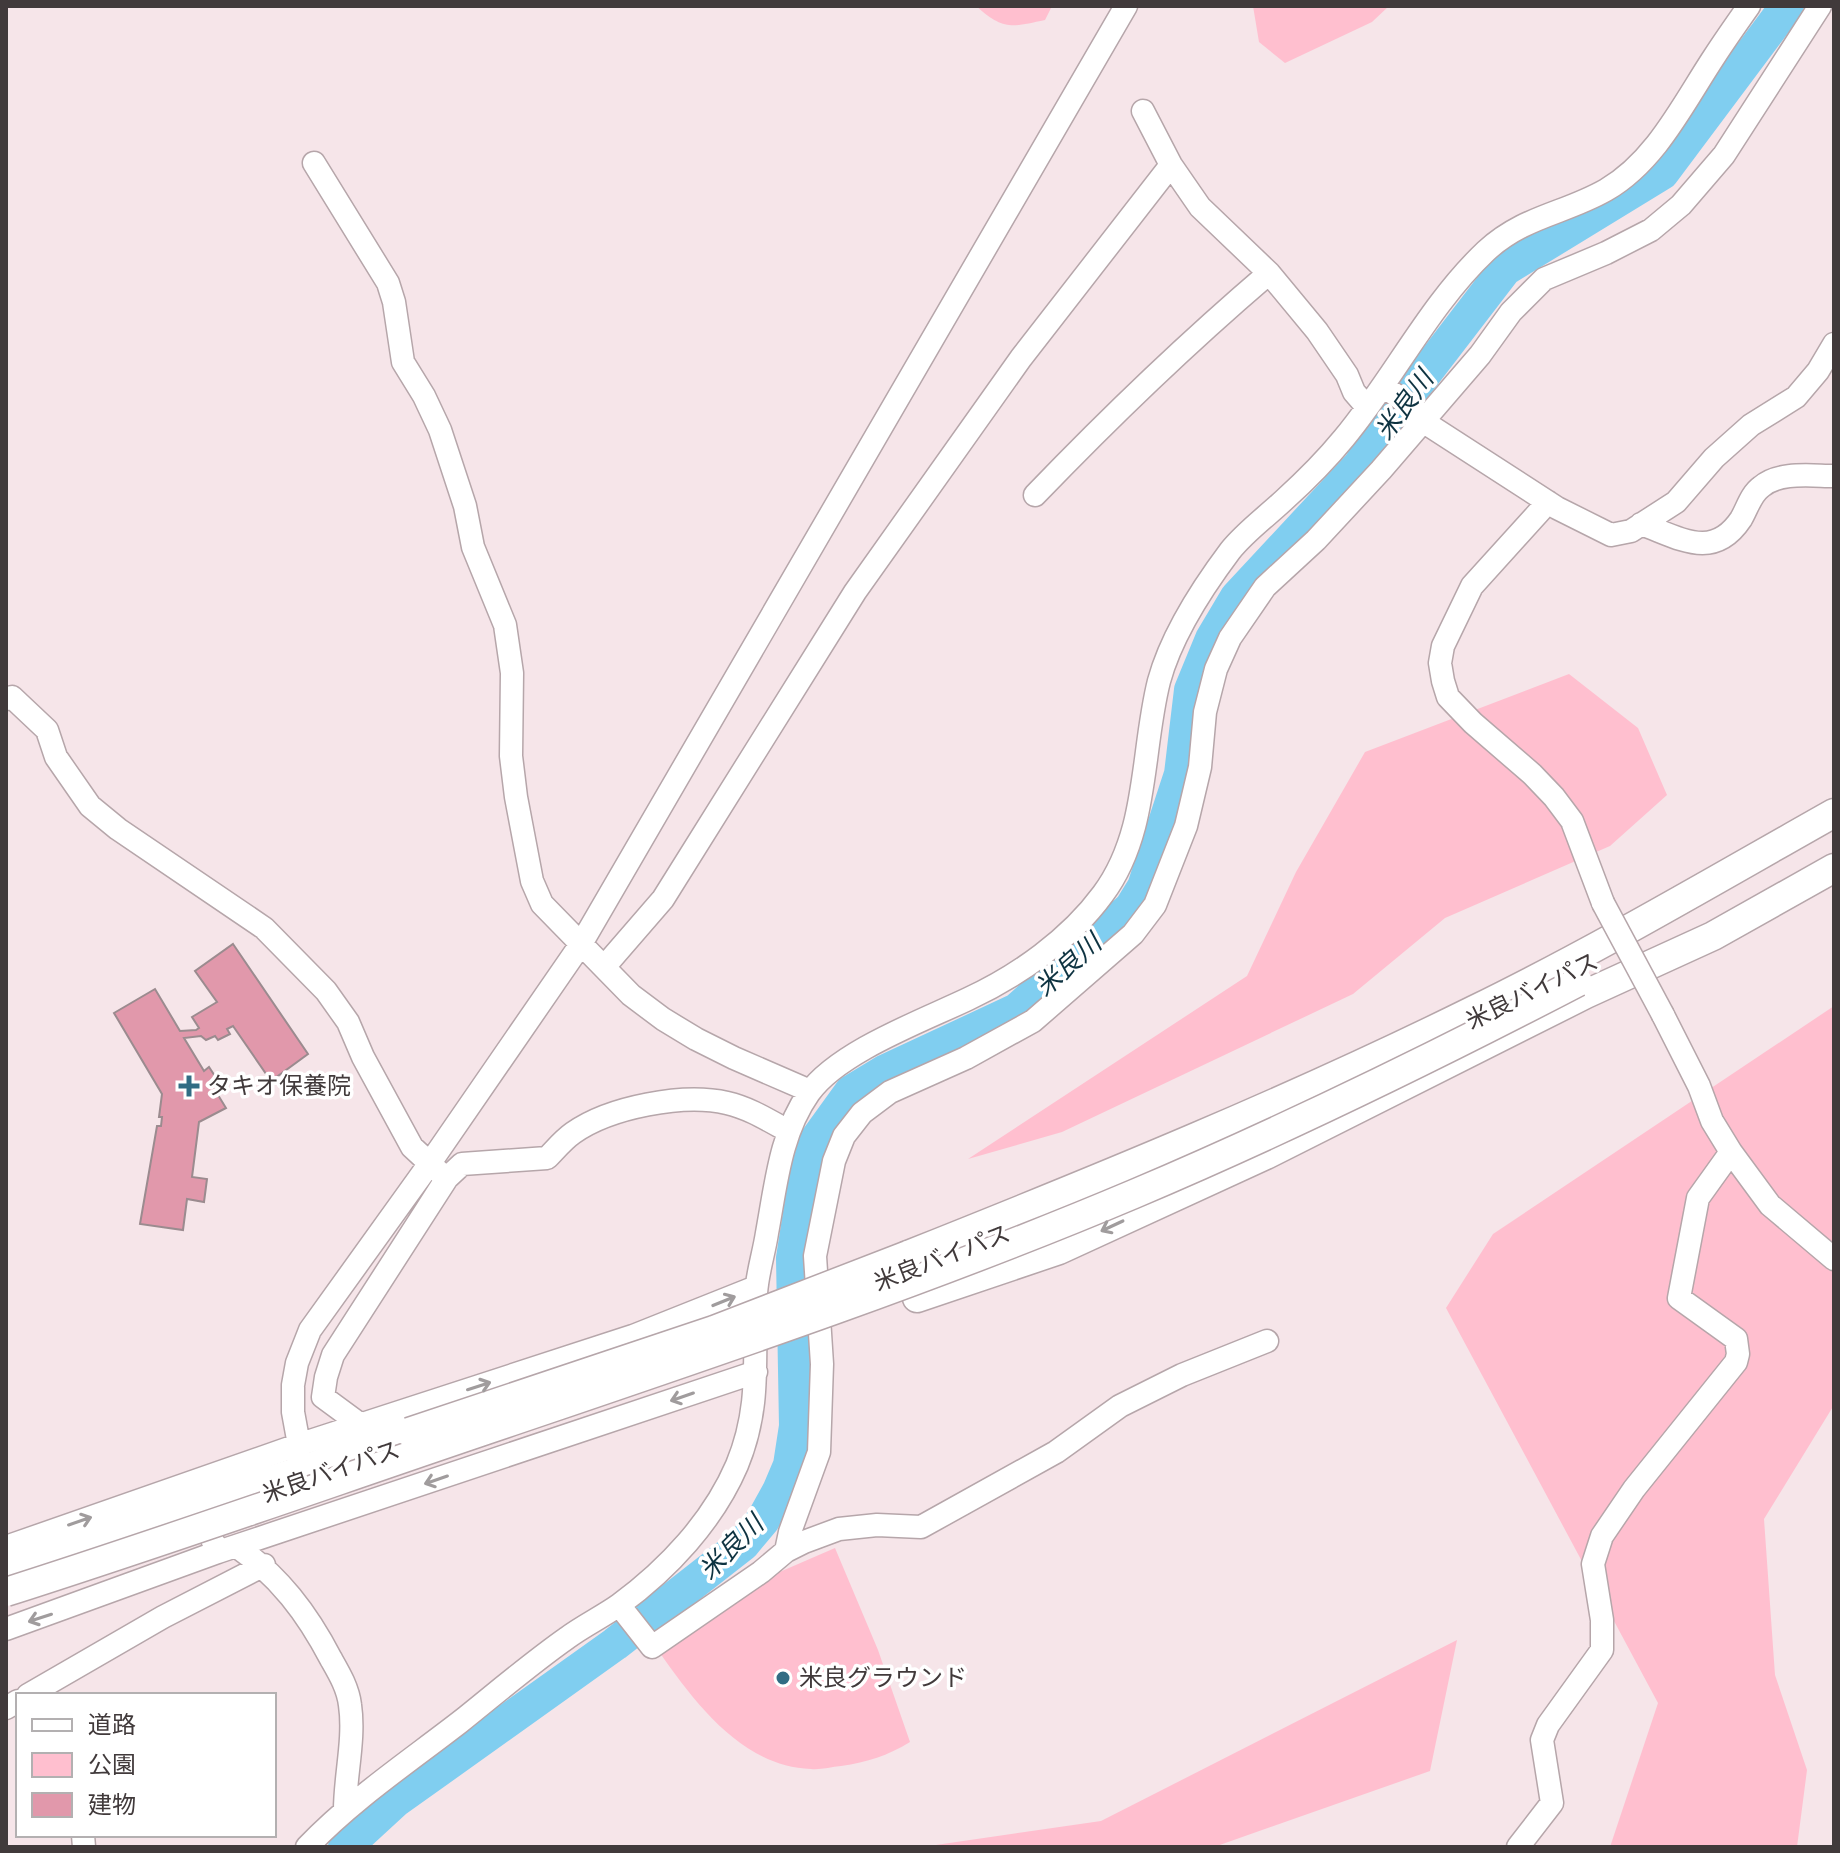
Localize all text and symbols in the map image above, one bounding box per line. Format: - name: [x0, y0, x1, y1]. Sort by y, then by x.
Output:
- water label: 米良川: [1369, 362, 1441, 445]
- water label: 米良川: [1029, 926, 1109, 1002]
- street label: 米良バイパス: [1461, 947, 1603, 1035]
- place label: タキオ保養院: [207, 1072, 351, 1100]
- marker: タキオ保養院: [178, 1075, 200, 1097]
- street label: 米良バイパス: [870, 1219, 1014, 1297]
- one-way arrow: [1100, 1219, 1124, 1234]
- one-way arrow: [711, 1292, 736, 1307]
- one-way arrow: [466, 1378, 491, 1393]
- one-way arrow: [670, 1390, 695, 1405]
- street label: 米良バイパス: [259, 1435, 403, 1509]
- one-way arrow: [423, 1473, 448, 1488]
- water label: 米良川: [693, 1507, 771, 1585]
- one-way arrow: [67, 1513, 92, 1528]
- one-way arrow: [27, 1611, 53, 1626]
- place label: 米良グラウンド: [799, 1664, 967, 1692]
- marker: 米良グラウンド: [774, 1669, 792, 1687]
- legend: [16, 1693, 276, 1837]
- text: 道路: [88, 1711, 136, 1739]
- text: 公園: [88, 1751, 136, 1779]
- text: 建物: [88, 1791, 136, 1819]

